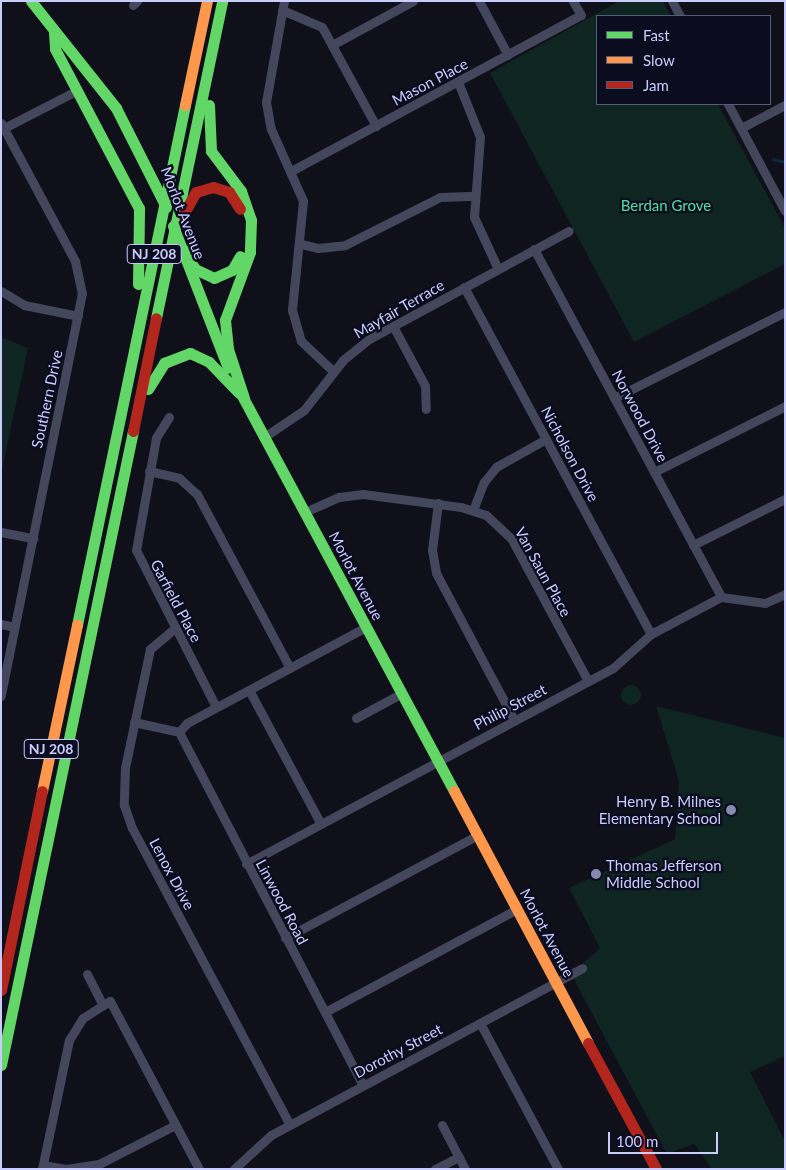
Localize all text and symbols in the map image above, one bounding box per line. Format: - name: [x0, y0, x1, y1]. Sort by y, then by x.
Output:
- legend: [596, 15, 771, 105]
- text: Fast: [643, 26, 670, 44]
- text: Slow: [643, 51, 675, 69]
- street label: Mason Place: [389, 55, 471, 109]
- text: Jam: [643, 76, 669, 94]
- street label: Morlot Avenue: [157, 164, 209, 262]
- park label: Berdan Grove: [621, 197, 711, 215]
- road number: NJ 208: [126, 242, 182, 266]
- street label: Mayfair Terrace: [350, 276, 448, 342]
- street label: Southern Drive: [28, 348, 66, 450]
- street label: Norwood Drive: [608, 367, 672, 465]
- street label: Nicholson Drive: [537, 403, 603, 505]
- street label: Van Saun Place: [511, 524, 575, 620]
- street label: Morlot Avenue: [325, 528, 387, 624]
- street label: Garfield Place: [147, 557, 205, 645]
- street label: Philip Street: [471, 680, 549, 734]
- road number: NJ 208: [23, 738, 78, 761]
- place label: Henry B. Milnes Elementary School: [598, 792, 721, 827]
- marker: Henry B. Milnes Elementary School: [725, 804, 737, 816]
- street label: Lenox Drive: [146, 835, 198, 913]
- street label: Linwood Road: [252, 856, 312, 948]
- place label: Thomas Jefferson Middle School: [606, 856, 722, 891]
- marker: Thomas Jefferson Middle School: [590, 868, 602, 880]
- street label: Morlot Avenue: [516, 885, 578, 981]
- street label: Dorothy Street: [351, 1020, 445, 1082]
- scale bar: [611, 1122, 721, 1154]
- text: 100 m: [616, 1132, 658, 1150]

